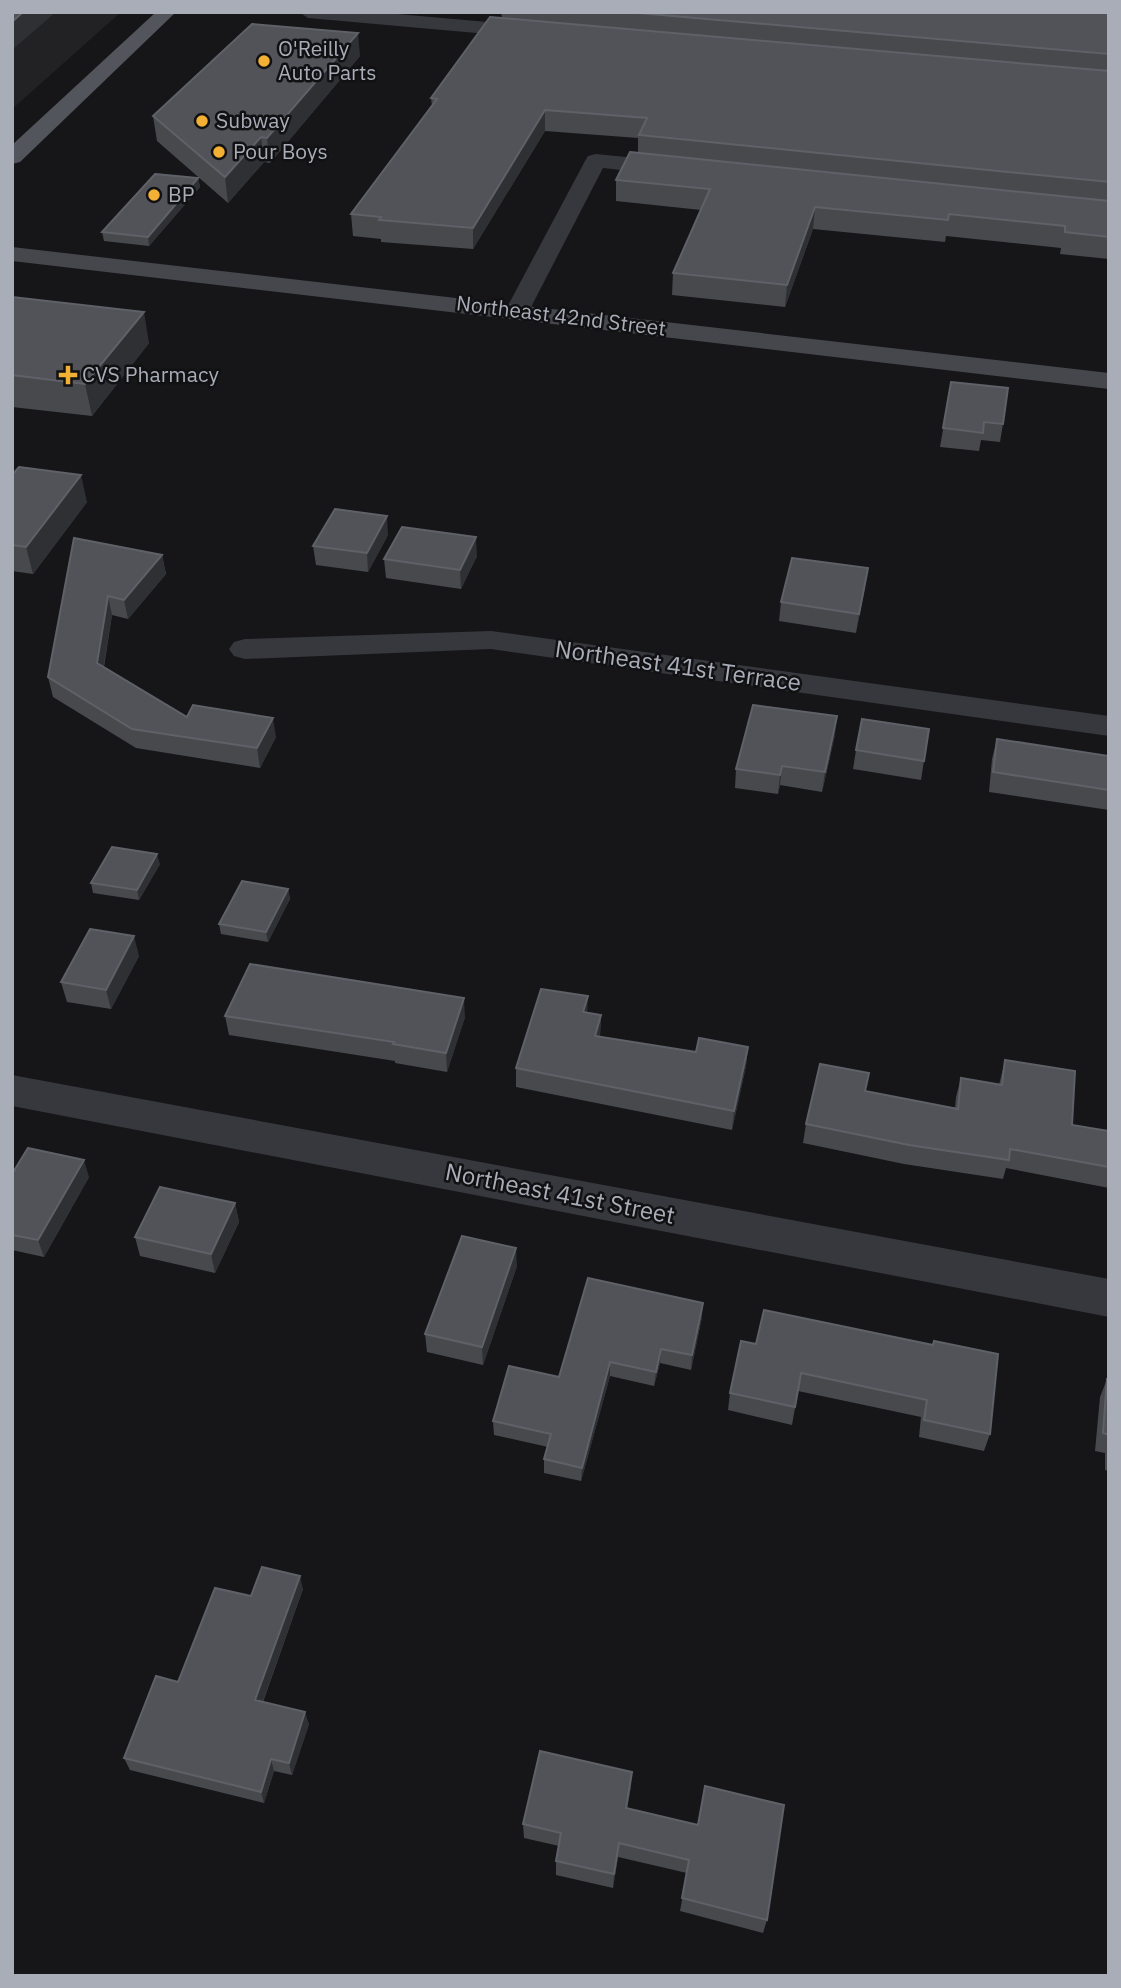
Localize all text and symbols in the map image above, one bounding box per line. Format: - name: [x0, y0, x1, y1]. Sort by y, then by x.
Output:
- place label: O'Reilly Auto Parts: [278, 34, 377, 86]
- marker: O'Reilly Auto Parts: [256, 53, 272, 69]
- place label: Subway: [216, 106, 290, 134]
- marker: Subway: [194, 113, 210, 129]
- place label: Pour Boys: [233, 137, 328, 165]
- marker: Pour Boys: [211, 144, 227, 160]
- place label: BP: [168, 180, 194, 208]
- marker: BP: [146, 187, 162, 203]
- street label: Northeast 42nd Street: [455, 288, 667, 342]
- place label: CVS Pharmacy: [82, 360, 219, 388]
- marker: CVS Pharmacy: [60, 367, 76, 383]
- street label: Northeast 41st Terrace: [553, 632, 803, 698]
- street label: Northeast 41st Street: [443, 1155, 678, 1231]

